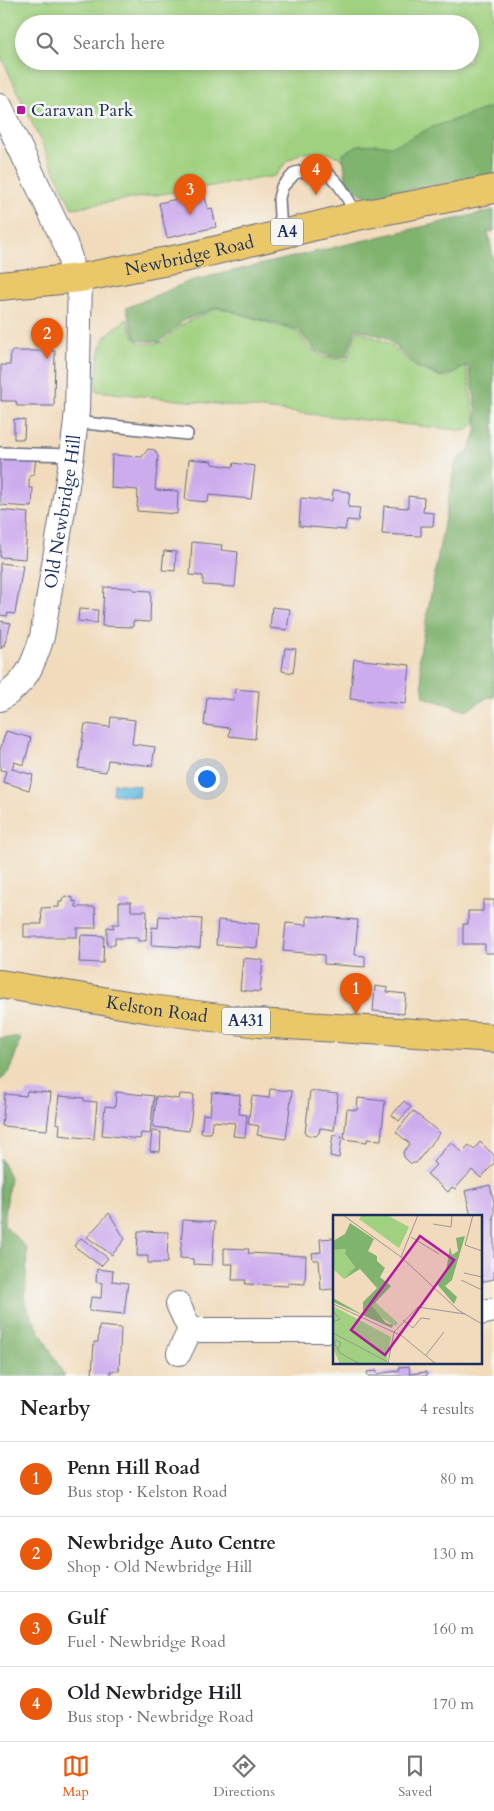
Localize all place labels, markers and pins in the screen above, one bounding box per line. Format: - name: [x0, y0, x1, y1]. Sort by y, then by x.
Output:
- place label: Caravan Park: [31, 98, 134, 123]
- marker: Caravan Park: [15, 104, 27, 116]
- pin: 4: [300, 154, 332, 195]
- pin: 3: [174, 174, 206, 215]
- pin: 2: [31, 318, 63, 359]
- pin: 1: [340, 973, 372, 1014]

